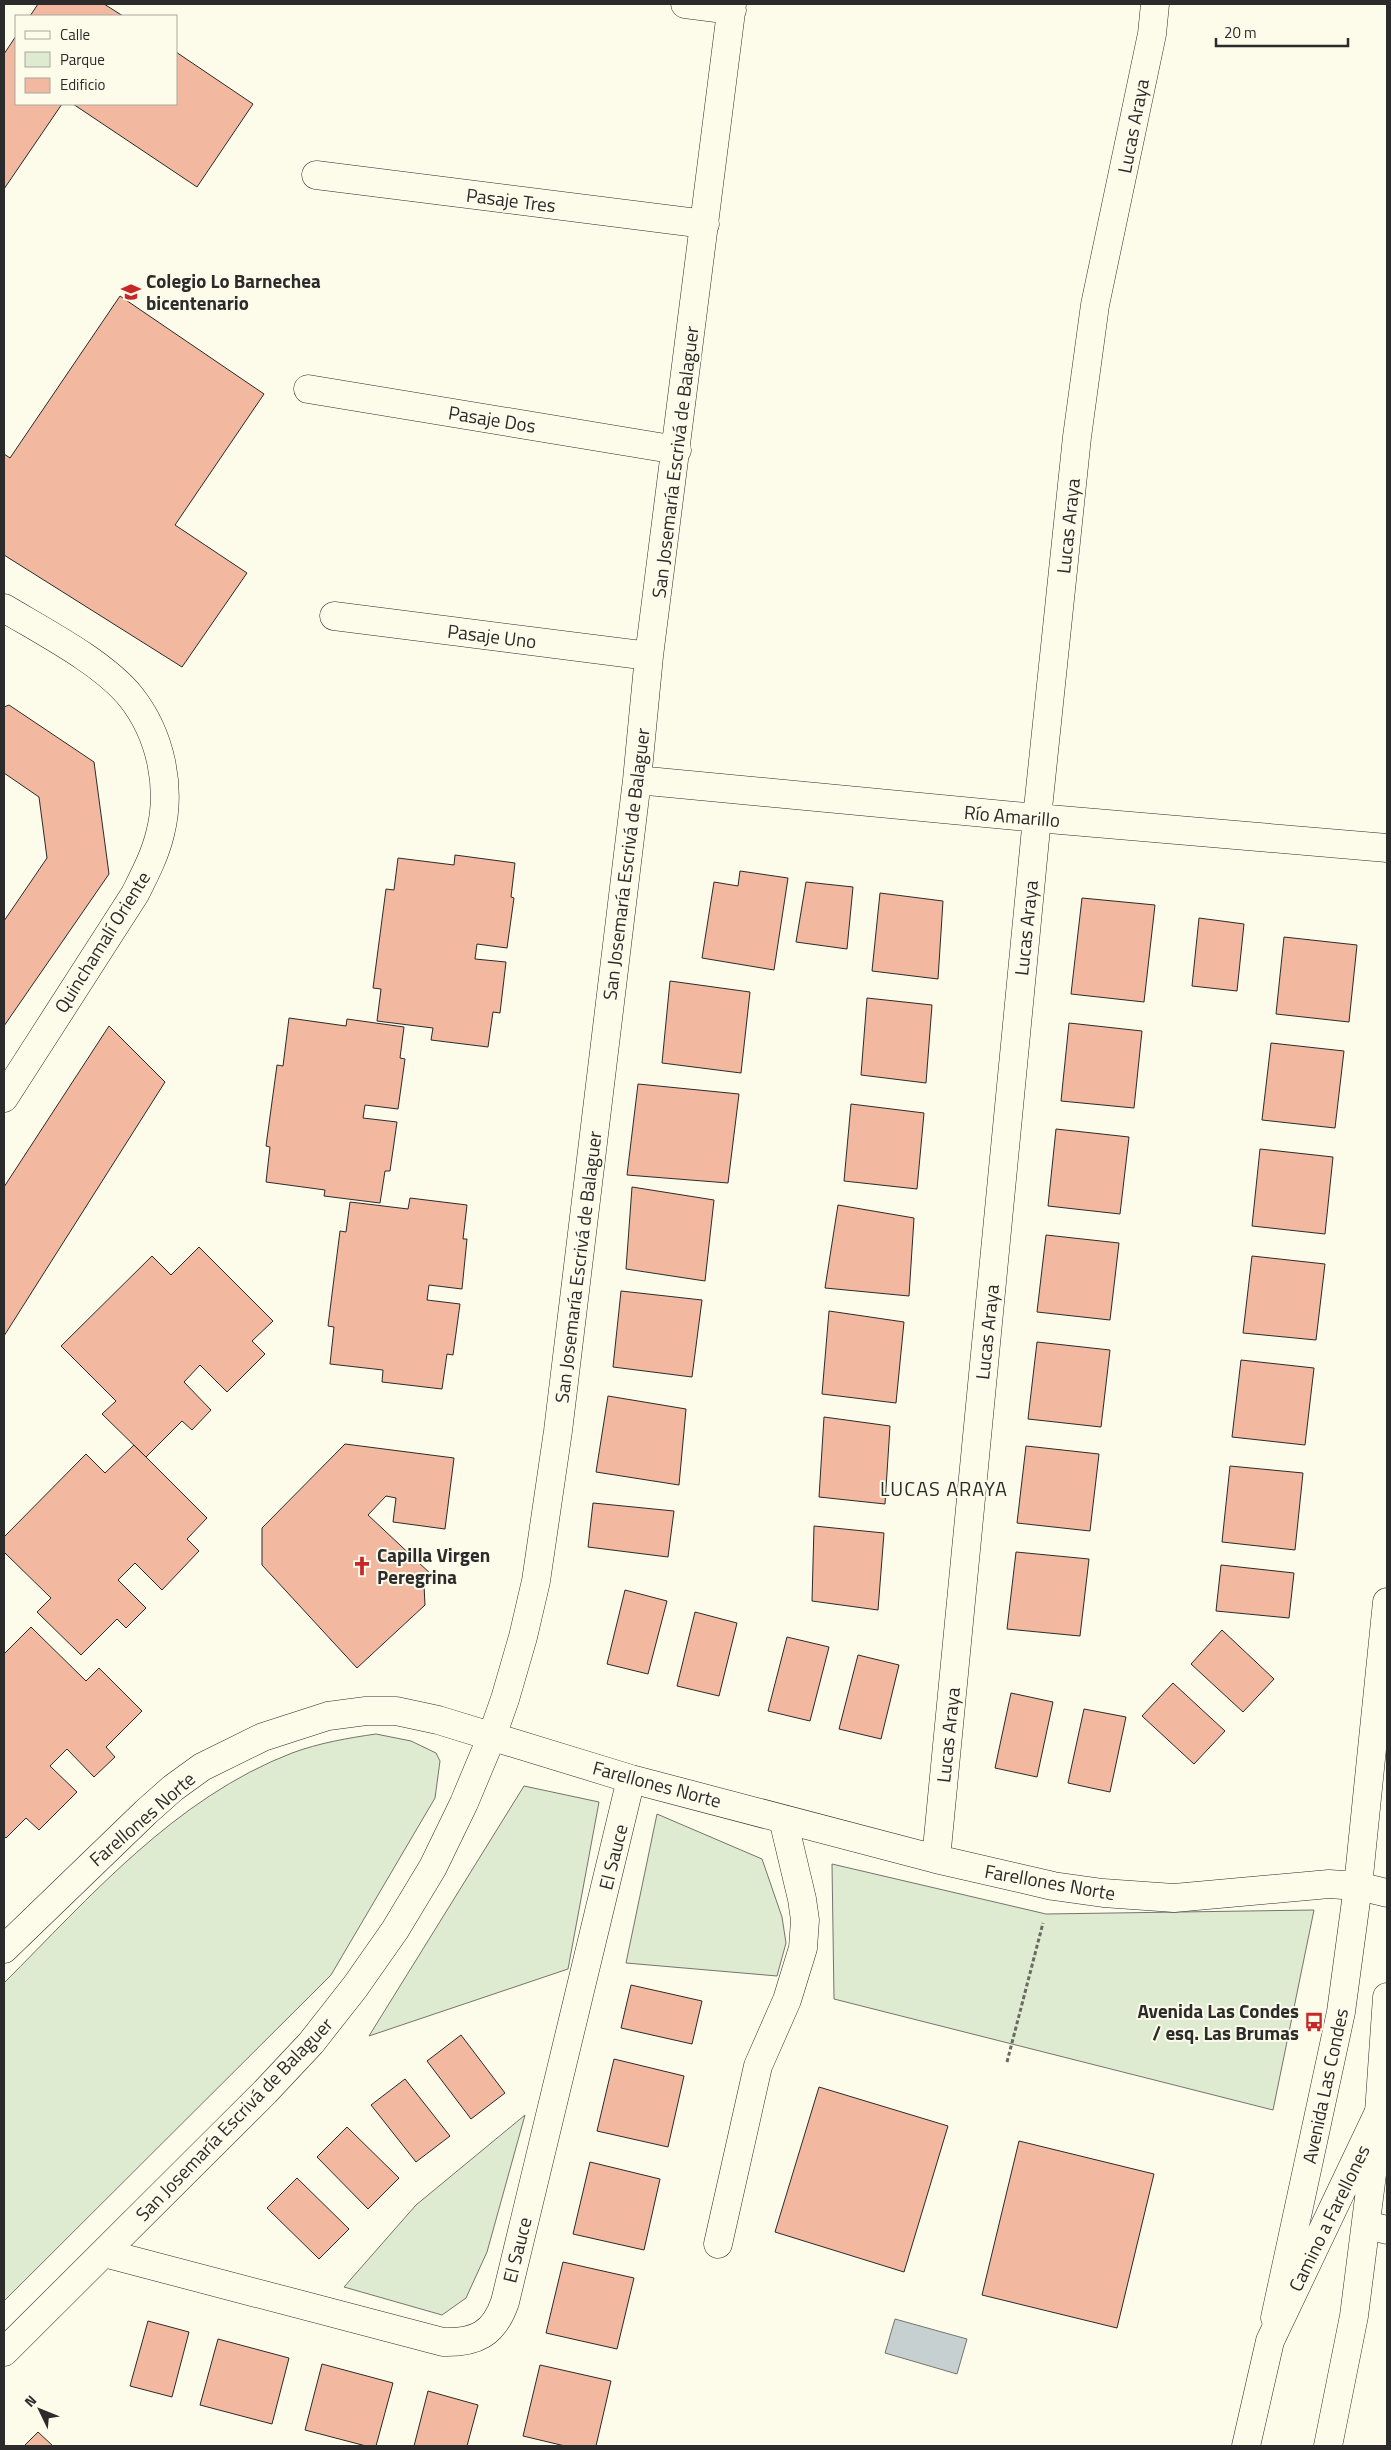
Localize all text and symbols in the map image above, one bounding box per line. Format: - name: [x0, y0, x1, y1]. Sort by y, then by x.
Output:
- legend: [15, 15, 178, 105]
- scale bar: [1216, 15, 1348, 47]
- text: 20 m: [1224, 21, 1257, 44]
- text: Calle: [60, 23, 90, 46]
- text: Parque: [60, 48, 105, 71]
- text: Edificio: [60, 73, 105, 96]
- street label: Lucas Araya: [1109, 76, 1156, 176]
- street label: Pasaje Tres: [465, 180, 558, 219]
- place label: Colegio Lo Barnechea bicentenario: [146, 266, 321, 317]
- school or university icon: Colegio Lo Barnechea bicentenario: [120, 281, 142, 303]
- street label: San Josemaría Escrivá de Balaguer: [643, 324, 706, 600]
- street label: Pasaje Dos: [446, 397, 538, 440]
- street label: Lucas Araya: [1048, 476, 1087, 575]
- street label: Pasaje Uno: [446, 616, 538, 655]
- street label: San Josemaría Escrivá de Balaguer: [594, 726, 657, 1002]
- street label: Río Amarillo: [963, 797, 1061, 834]
- street label: Quinchamalí Oriente: [46, 865, 157, 1018]
- street label: Lucas Araya: [1006, 878, 1045, 977]
- street label: San Josemaría Escrivá de Balaguer: [546, 1129, 609, 1405]
- street label: Lucas Araya: [967, 1282, 1006, 1381]
- district label: LUCAS ARAYA: [880, 1473, 1008, 1504]
- place label: Capilla Virgen Peregrina: [377, 1540, 490, 1591]
- church icon: Capilla Virgen Peregrina: [351, 1555, 373, 1577]
- street label: Lucas Araya: [928, 1685, 967, 1784]
- street label: Farellones Norte: [590, 1752, 725, 1815]
- street label: Farellones Norte: [82, 1764, 201, 1873]
- street label: El Sauce: [590, 1821, 635, 1893]
- street label: Farellones Norte: [983, 1856, 1118, 1907]
- place label: Avenida Las Condes / esq. Las Brumas: [1137, 1996, 1299, 2047]
- street label: Avenida Las Condes: [1294, 2005, 1355, 2166]
- street label: San Josemaría Escrivá de Balaguer: [128, 2010, 340, 2227]
- bus stop icon: Avenida Las Condes / esq. Las Brumas: [1303, 2011, 1325, 2033]
- street label: Camino a Farellones: [1280, 2139, 1377, 2296]
- street label: El Sauce: [494, 2214, 539, 2286]
- north arrow: [15, 2385, 65, 2435]
- text: N: [19, 2390, 41, 2412]

